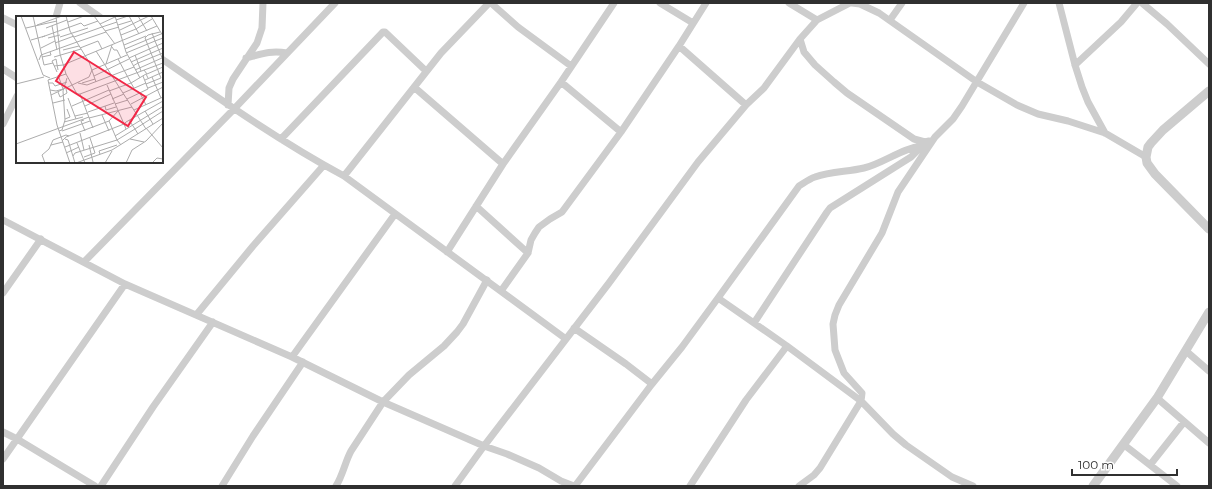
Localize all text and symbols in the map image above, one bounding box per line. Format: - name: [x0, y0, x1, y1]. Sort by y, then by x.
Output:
- inset map: [16, 16, 163, 163]
- scale bar: [1072, 451, 1177, 477]
- text: 100 m: [1078, 457, 1114, 472]

